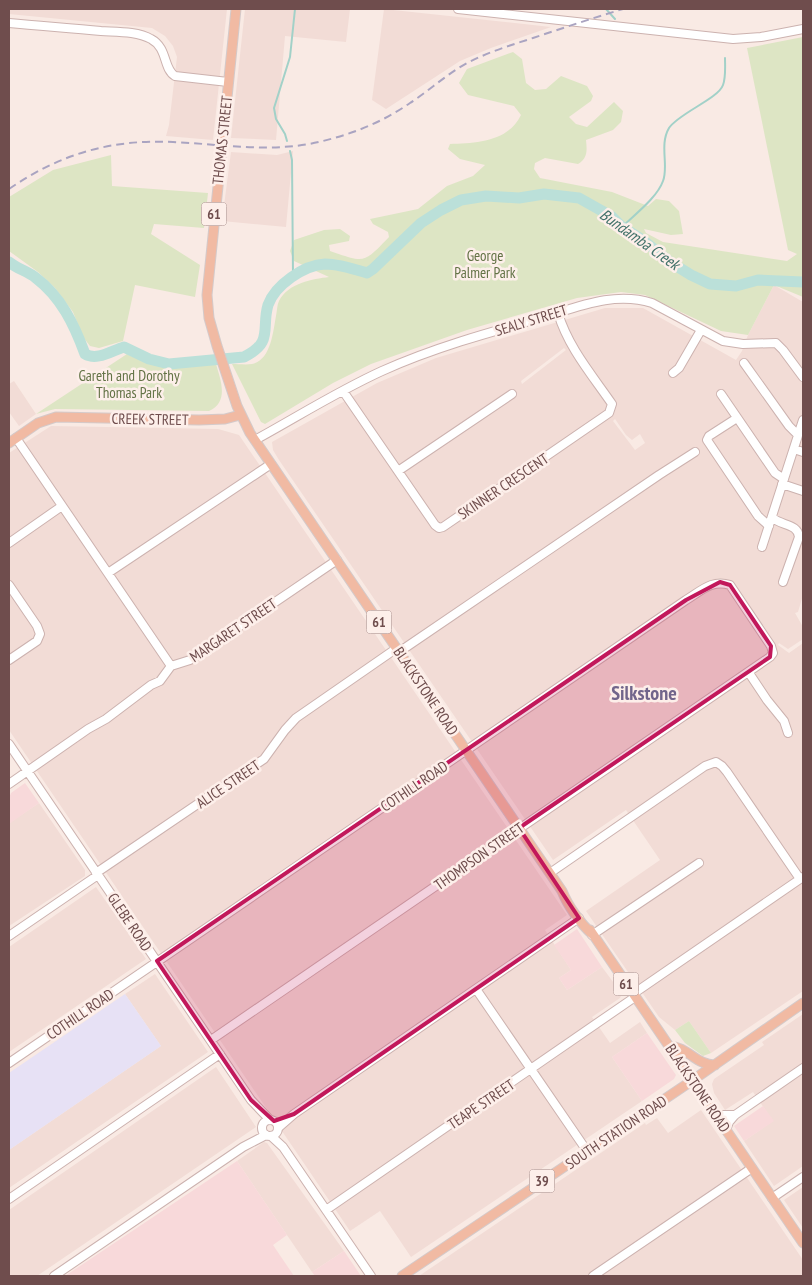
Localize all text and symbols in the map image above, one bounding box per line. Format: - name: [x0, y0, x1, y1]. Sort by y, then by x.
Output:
- street label: THOMAS STREET: [208, 94, 236, 185]
- road number: 61: [202, 202, 226, 225]
- water label: Bundamba Creek: [596, 204, 685, 275]
- park label: George Palmer Park: [454, 246, 516, 282]
- street label: SEALY STREET: [493, 300, 570, 340]
- park label: Gareth and Dorothy Thomas Park: [78, 366, 180, 402]
- street label: CREEK STREET: [111, 409, 189, 429]
- street label: SKINNER CRESCENT: [454, 449, 552, 523]
- street label: MARGARET STREET: [186, 594, 280, 666]
- road number: 61: [366, 610, 392, 634]
- street label: BLACKSTONE ROAD: [389, 643, 463, 739]
- district label: Silkstone: [611, 680, 677, 706]
- street label: ALICE STREET: [192, 755, 264, 812]
- street label: COTHILL ROAD: [377, 756, 451, 815]
- street label: THOMPSON STREET: [431, 818, 528, 894]
- street label: GLEBE ROAD: [104, 889, 157, 955]
- road number: 61: [614, 972, 638, 996]
- street label: COTHILL ROAD: [43, 984, 117, 1043]
- street label: BLACKSTONE ROAD: [661, 1040, 735, 1136]
- street label: TEAPE STREET: [444, 1075, 518, 1133]
- street label: SOUTH STATION ROAD: [562, 1091, 670, 1173]
- road number: 39: [530, 1170, 554, 1192]

